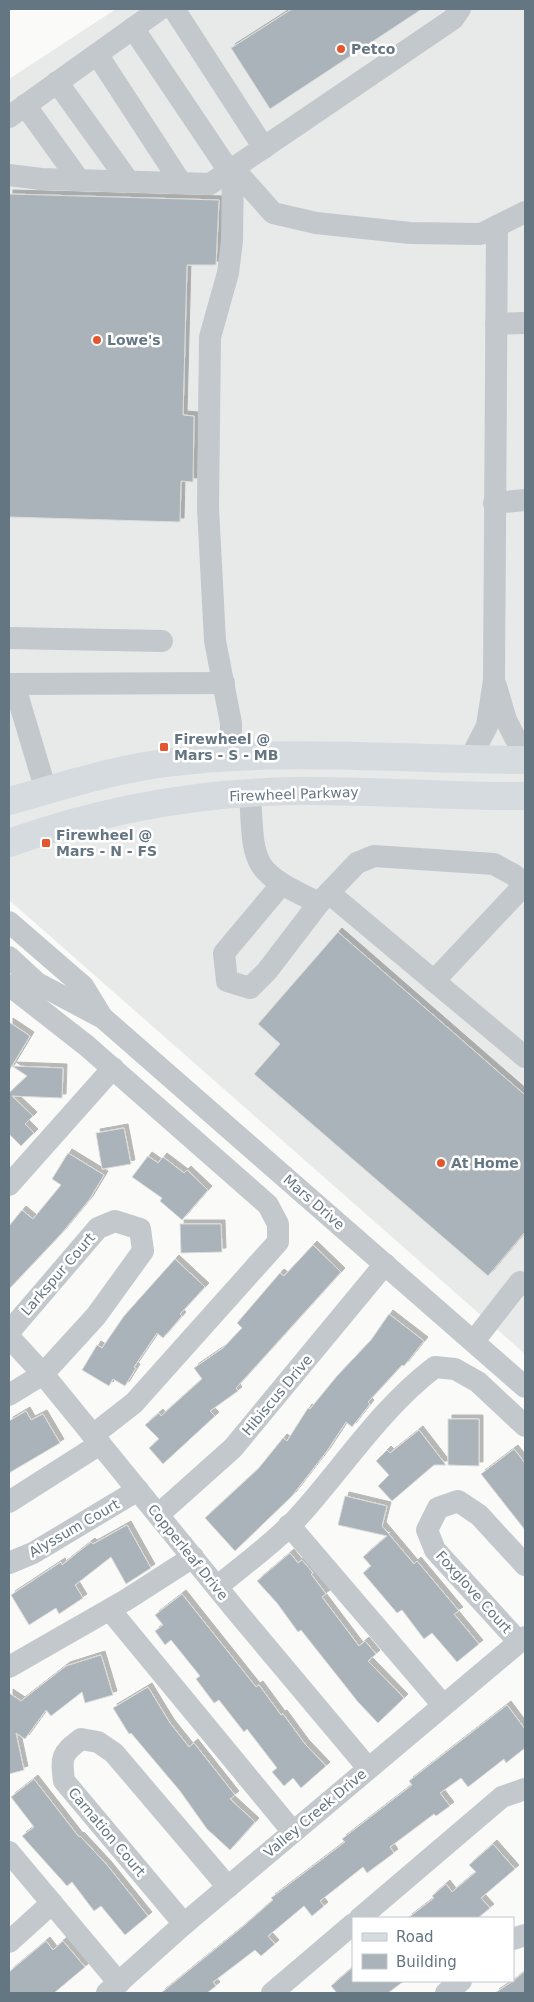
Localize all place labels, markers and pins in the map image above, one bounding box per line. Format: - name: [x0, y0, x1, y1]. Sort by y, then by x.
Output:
- place label: Petco: [351, 41, 396, 57]
- marker: Petco: [335, 43, 347, 55]
- place label: Lowe's: [107, 332, 161, 348]
- marker: Lowe's: [91, 334, 103, 346]
- place label: Firewheel @ Mars - S - MB: [174, 731, 278, 763]
- marker: Firewheel @ Mars - S - MB: [158, 741, 170, 753]
- place label: Firewheel @ Mars - N - FS: [56, 827, 157, 859]
- marker: Firewheel @ Mars - N - FS: [40, 837, 52, 849]
- place label: At Home: [451, 1155, 519, 1171]
- marker: At Home: [435, 1157, 447, 1169]

